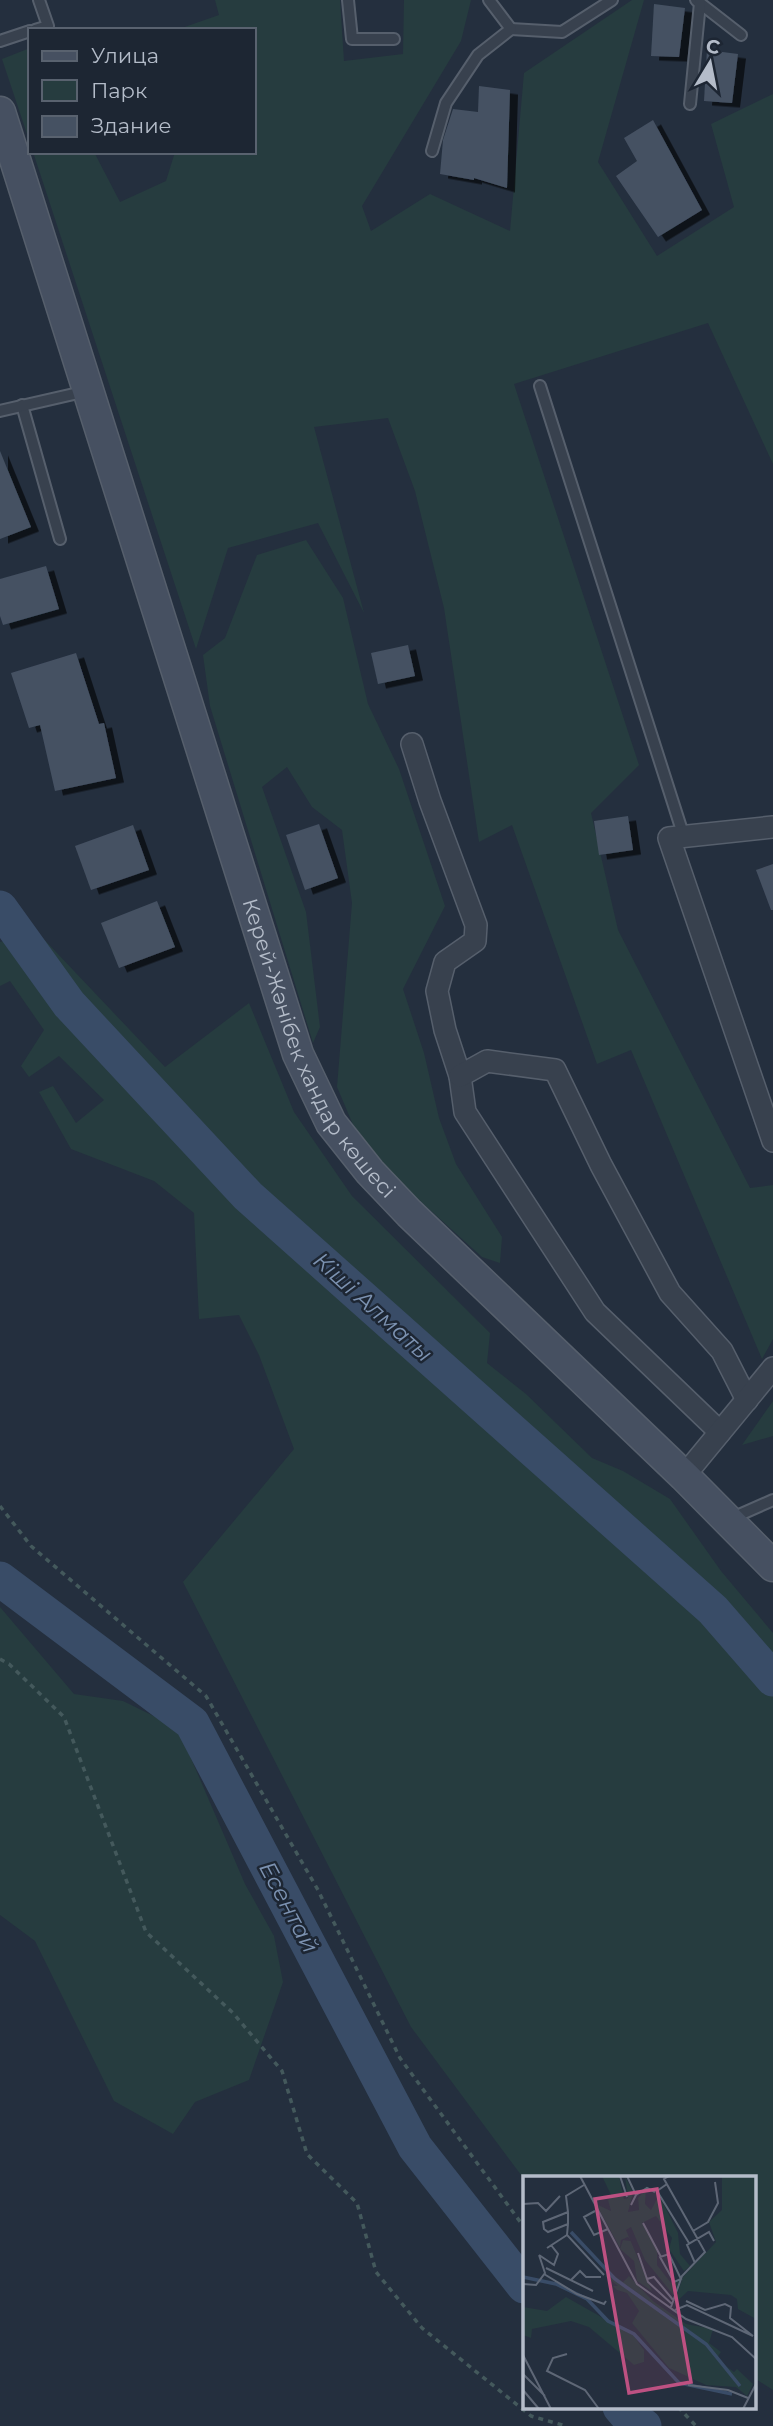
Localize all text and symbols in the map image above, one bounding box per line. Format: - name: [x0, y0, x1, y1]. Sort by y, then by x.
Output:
- legend: [28, 28, 256, 154]
- north arrow: [675, 28, 745, 98]
- text: С: [704, 34, 722, 59]
- text: Улица: [91, 43, 159, 68]
- text: Парк: [91, 78, 147, 103]
- text: Здание: [91, 113, 172, 138]
- street label: Керей-Жәнібек хандар көшесі: [238, 895, 401, 1203]
- water label: Кіші Алматы: [308, 1246, 438, 1368]
- water label: Есентай: [253, 1856, 325, 1958]
- inset map: [523, 2176, 756, 2408]

